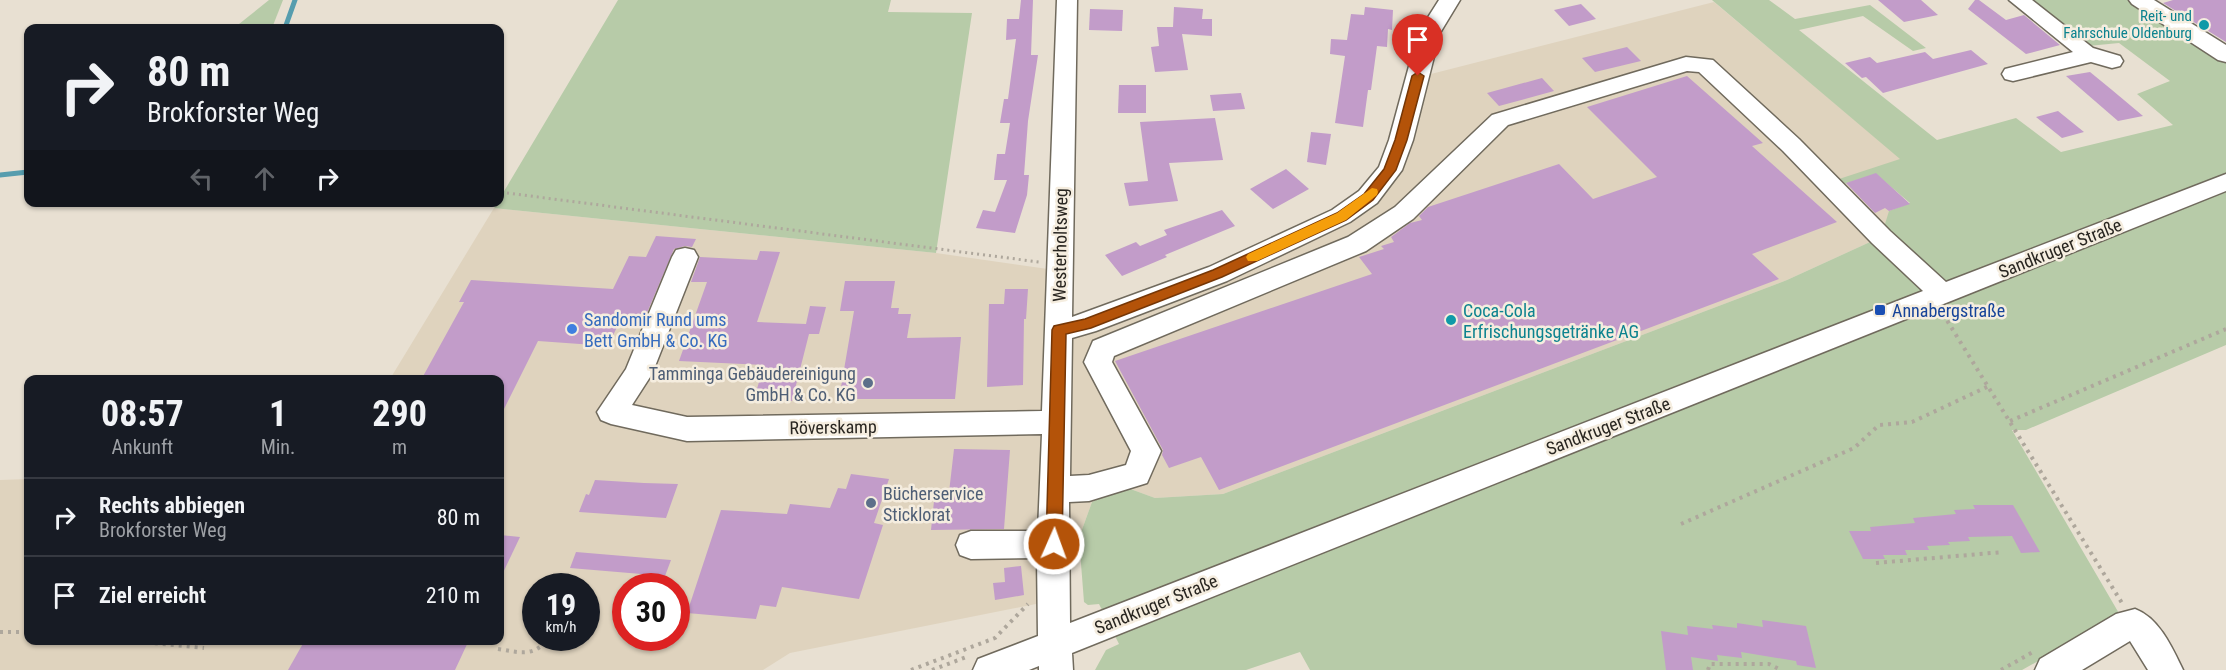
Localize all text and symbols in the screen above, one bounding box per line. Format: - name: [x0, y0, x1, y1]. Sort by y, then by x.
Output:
- place label: Reit- und Fahrschule Oldenburg: [2063, 7, 2192, 42]
- pin: [1392, 14, 1443, 76]
- marker: Reit- und Fahrschule Oldenburg: [2197, 18, 2211, 32]
- icon: arrive: [1401, 23, 1434, 56]
- text: 80 m: [147, 47, 230, 96]
- icon: right: [48, 48, 126, 126]
- text: Brokforster Weg: [147, 97, 319, 129]
- icon: left: [185, 162, 218, 195]
- icon: ahead: [248, 162, 281, 195]
- icon: right: [311, 162, 344, 195]
- street label: Westerholtsweg: [1049, 188, 1071, 302]
- street label: Sandkruger Straße: [1995, 214, 2125, 282]
- place label: Coca-Cola Erfrischungsgetränke AG: [1463, 300, 1639, 342]
- place label: Annabergstraße: [1892, 300, 2005, 321]
- marker: Annabergstraße: [1873, 303, 1887, 317]
- place label: Sandomir Rund ums Bett GmbH & Co. KG: [584, 309, 728, 351]
- marker: Coca-Cola Erfrischungsgetränke AG: [1444, 313, 1458, 327]
- marker: Sandomir Rund ums Bett GmbH & Co. KG: [565, 322, 579, 336]
- place label: Tamminga Gebäudereinigung GmbH & Co. KG: [649, 363, 856, 405]
- marker: Tamminga Gebäudereinigung GmbH & Co. KG: [861, 376, 875, 390]
- text: 08:57: [101, 393, 184, 435]
- text: 1: [269, 393, 287, 435]
- text: 290: [372, 393, 427, 435]
- street label: Sandkruger Straße: [1543, 393, 1673, 459]
- street label: Röverskamp: [789, 416, 877, 438]
- text: Ankunft: [111, 435, 173, 459]
- text: Min.: [261, 435, 295, 459]
- text: m: [392, 435, 407, 459]
- place label: Bücherservice Sticklorat: [883, 483, 983, 525]
- text: Rechts abbiegen: [99, 493, 245, 518]
- marker: Bücherservice Sticklorat: [864, 496, 878, 510]
- icon: right: [48, 501, 81, 534]
- text: 80 m: [437, 505, 480, 530]
- position arrow: [1022, 512, 1086, 576]
- text: Brokforster Weg: [99, 518, 227, 542]
- street label: Sandkruger Straße: [1091, 570, 1221, 638]
- speed limit sign: 30: [612, 573, 690, 651]
- icon: arrive: [48, 579, 81, 612]
- text: Ziel erreicht: [99, 583, 206, 608]
- text: 210 m: [426, 583, 480, 608]
- text: 19: [546, 587, 576, 622]
- text: km/h: [546, 618, 576, 636]

